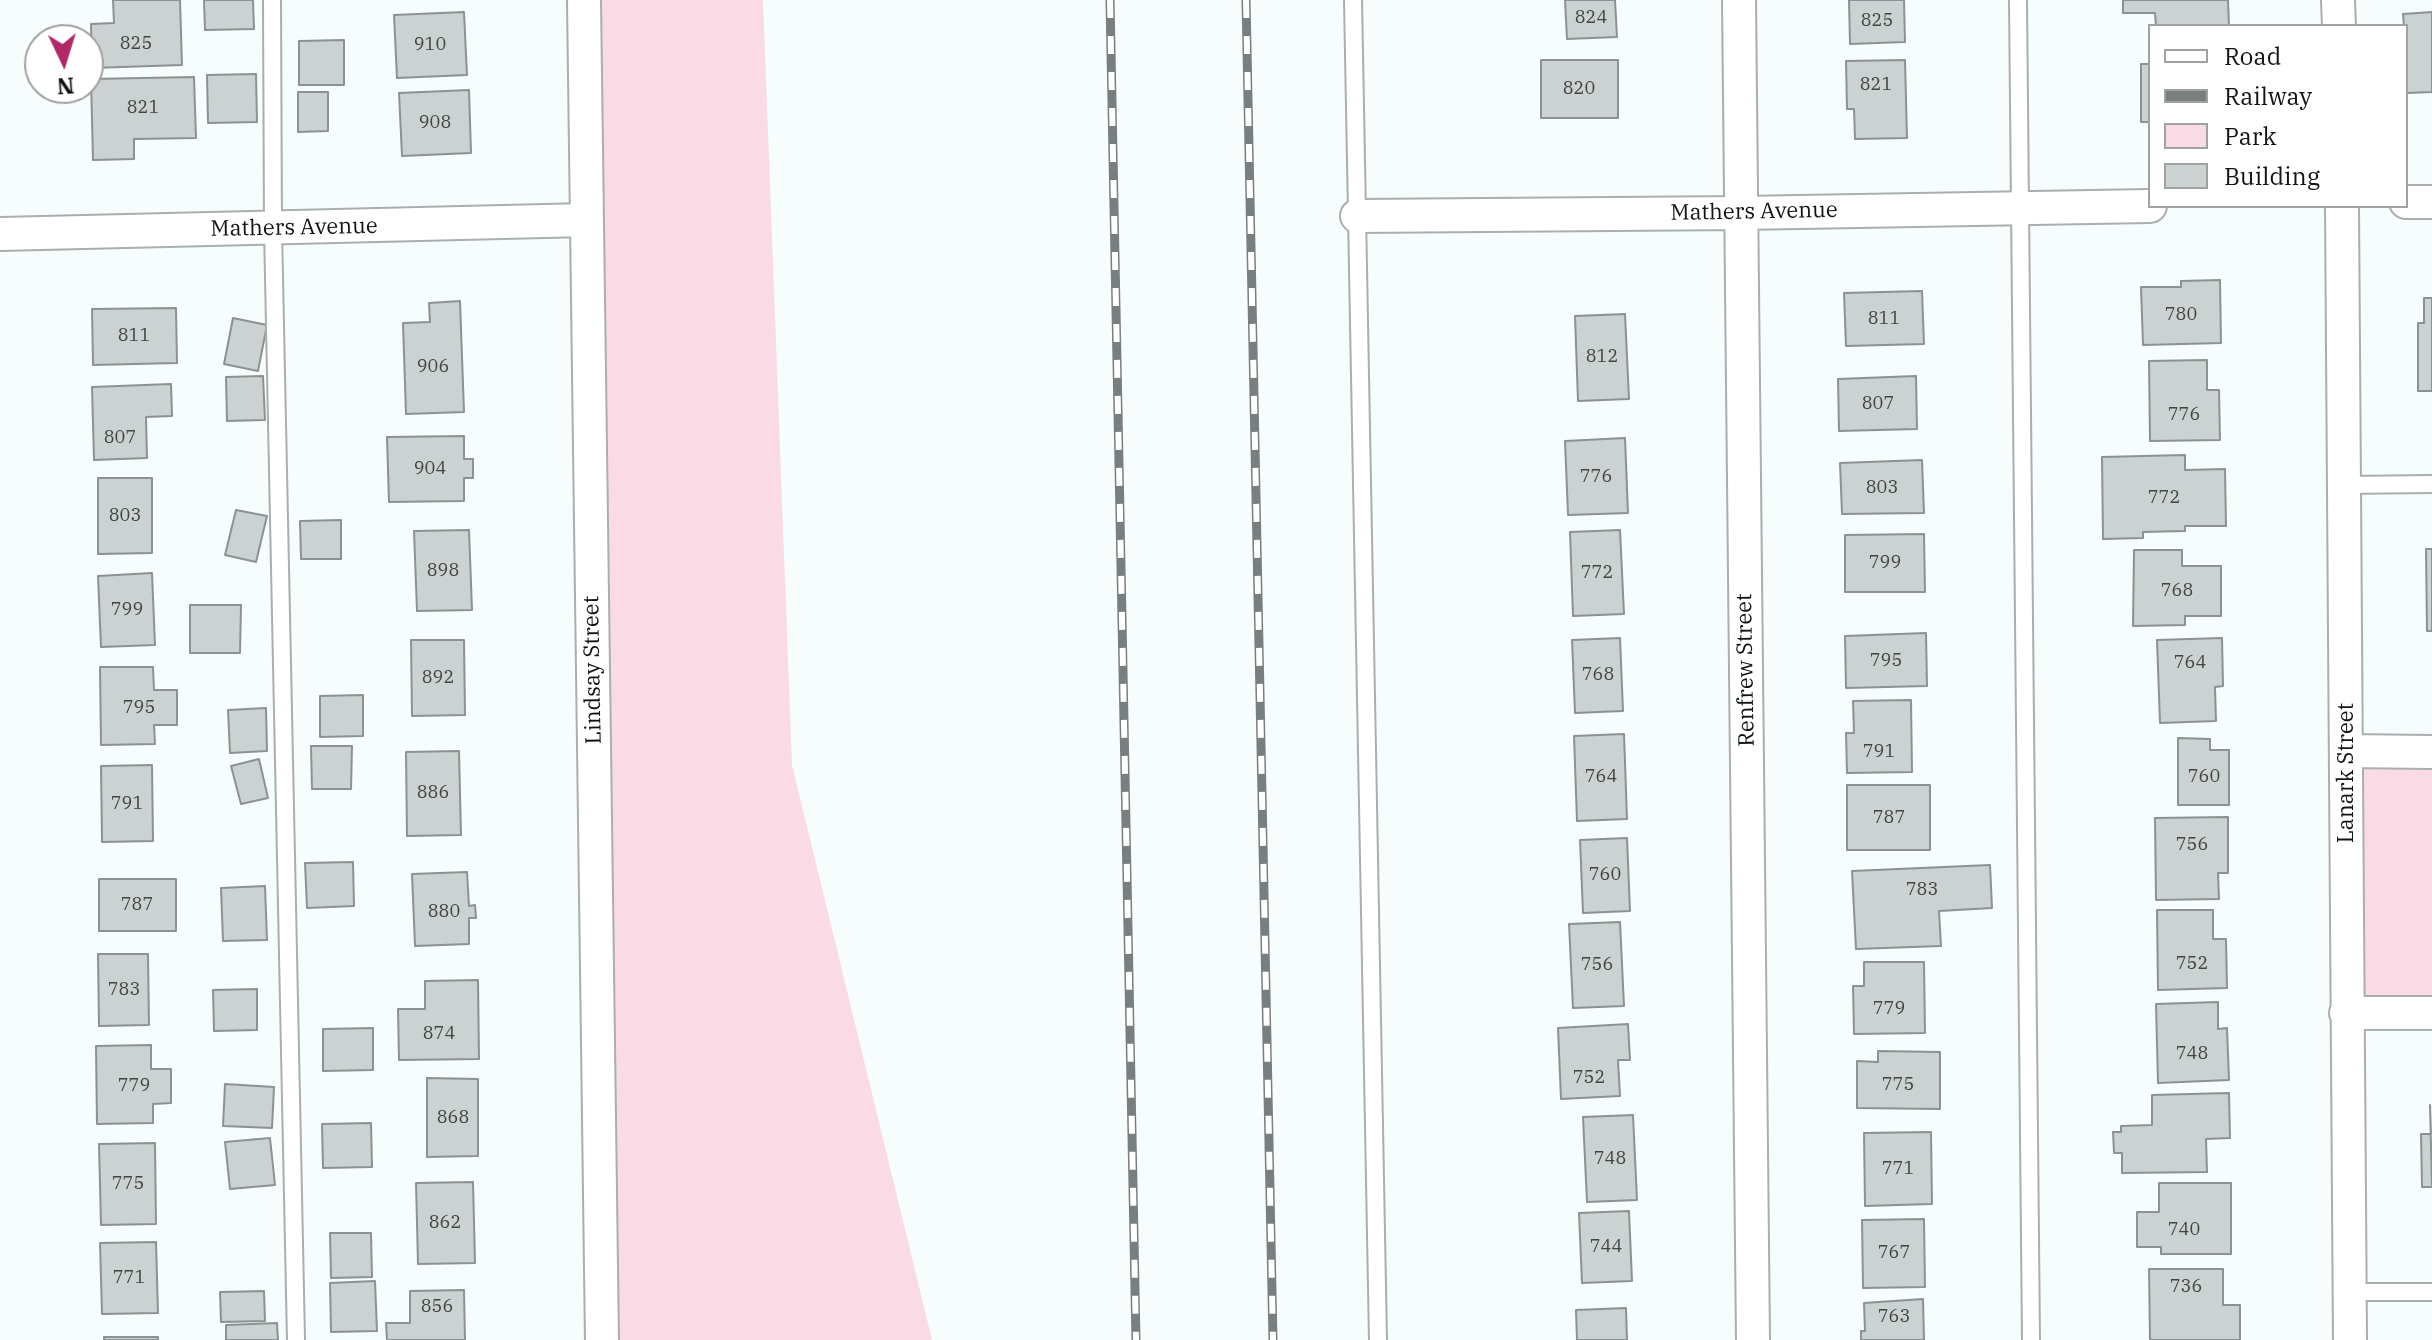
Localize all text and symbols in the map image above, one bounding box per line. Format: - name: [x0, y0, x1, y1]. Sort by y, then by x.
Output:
- house number: 824: [1575, 7, 1607, 29]
- house number: 825: [1861, 10, 1893, 32]
- north arrow: [24, 24, 104, 104]
- legend: [2148, 24, 2408, 208]
- house number: 825: [120, 33, 152, 55]
- house number: 910: [414, 34, 446, 56]
- text: Road: [2224, 40, 2281, 72]
- text: N: [56, 71, 75, 102]
- house number: 821: [1860, 74, 1892, 96]
- house number: 820: [1563, 78, 1595, 100]
- text: Railway: [2224, 80, 2312, 112]
- house number: 821: [127, 97, 159, 119]
- house number: 908: [419, 112, 451, 134]
- text: Park: [2224, 120, 2276, 152]
- text: Building: [2224, 160, 2320, 192]
- street label: Mathers Avenue: [1670, 197, 1838, 227]
- street label: Mathers Avenue: [210, 213, 378, 243]
- house number: 780: [2165, 304, 2197, 326]
- house number: 811: [1868, 308, 1900, 330]
- house number: 811: [118, 325, 150, 347]
- house number: 812: [1586, 346, 1618, 368]
- house number: 906: [417, 356, 449, 378]
- house number: 807: [1862, 393, 1894, 415]
- house number: 776: [2168, 404, 2200, 426]
- house number: 807: [104, 427, 136, 449]
- house number: 904: [414, 458, 446, 480]
- house number: 776: [1580, 466, 1612, 488]
- house number: 803: [1866, 477, 1898, 499]
- house number: 772: [2148, 487, 2180, 509]
- house number: 803: [109, 505, 141, 527]
- house number: 799: [1869, 552, 1901, 574]
- house number: 898: [427, 560, 459, 582]
- house number: 772: [1581, 562, 1613, 584]
- house number: 768: [2161, 580, 2193, 602]
- street label: Renfrew Street: [1731, 593, 1761, 747]
- street label: Lindsay Street: [579, 595, 607, 745]
- house number: 799: [111, 599, 143, 621]
- house number: 795: [1870, 650, 1902, 672]
- house number: 764: [2174, 652, 2206, 674]
- house number: 768: [1582, 664, 1614, 686]
- house number: 892: [422, 667, 454, 689]
- house number: 795: [123, 697, 155, 719]
- street label: Lanark Street: [2334, 703, 2360, 843]
- house number: 791: [1863, 741, 1895, 763]
- house number: 764: [1585, 766, 1617, 788]
- house number: 760: [2188, 766, 2220, 788]
- house number: 886: [417, 782, 449, 804]
- house number: 791: [111, 793, 143, 815]
- house number: 787: [1873, 807, 1905, 829]
- house number: 756: [2176, 834, 2208, 856]
- house number: 760: [1589, 864, 1621, 886]
- house number: 783: [1906, 879, 1938, 901]
- house number: 787: [121, 894, 153, 916]
- house number: 880: [428, 901, 460, 923]
- house number: 752: [2176, 953, 2208, 975]
- house number: 756: [1581, 954, 1613, 976]
- house number: 783: [108, 979, 140, 1001]
- house number: 779: [1873, 998, 1905, 1020]
- house number: 874: [423, 1023, 455, 1045]
- house number: 748: [2176, 1043, 2208, 1065]
- house number: 752: [1573, 1067, 1605, 1089]
- house number: 775: [1882, 1074, 1914, 1096]
- house number: 779: [118, 1075, 150, 1097]
- house number: 868: [437, 1107, 469, 1129]
- house number: 748: [1594, 1148, 1626, 1170]
- house number: 771: [1882, 1158, 1914, 1180]
- house number: 775: [112, 1173, 144, 1195]
- house number: 862: [429, 1212, 461, 1234]
- house number: 740: [2168, 1219, 2200, 1241]
- house number: 744: [1590, 1236, 1622, 1258]
- house number: 767: [1878, 1242, 1910, 1264]
- house number: 771: [113, 1267, 145, 1289]
- house number: 736: [2170, 1276, 2202, 1298]
- house number: 856: [421, 1296, 453, 1318]
- house number: 763: [1878, 1306, 1910, 1328]

